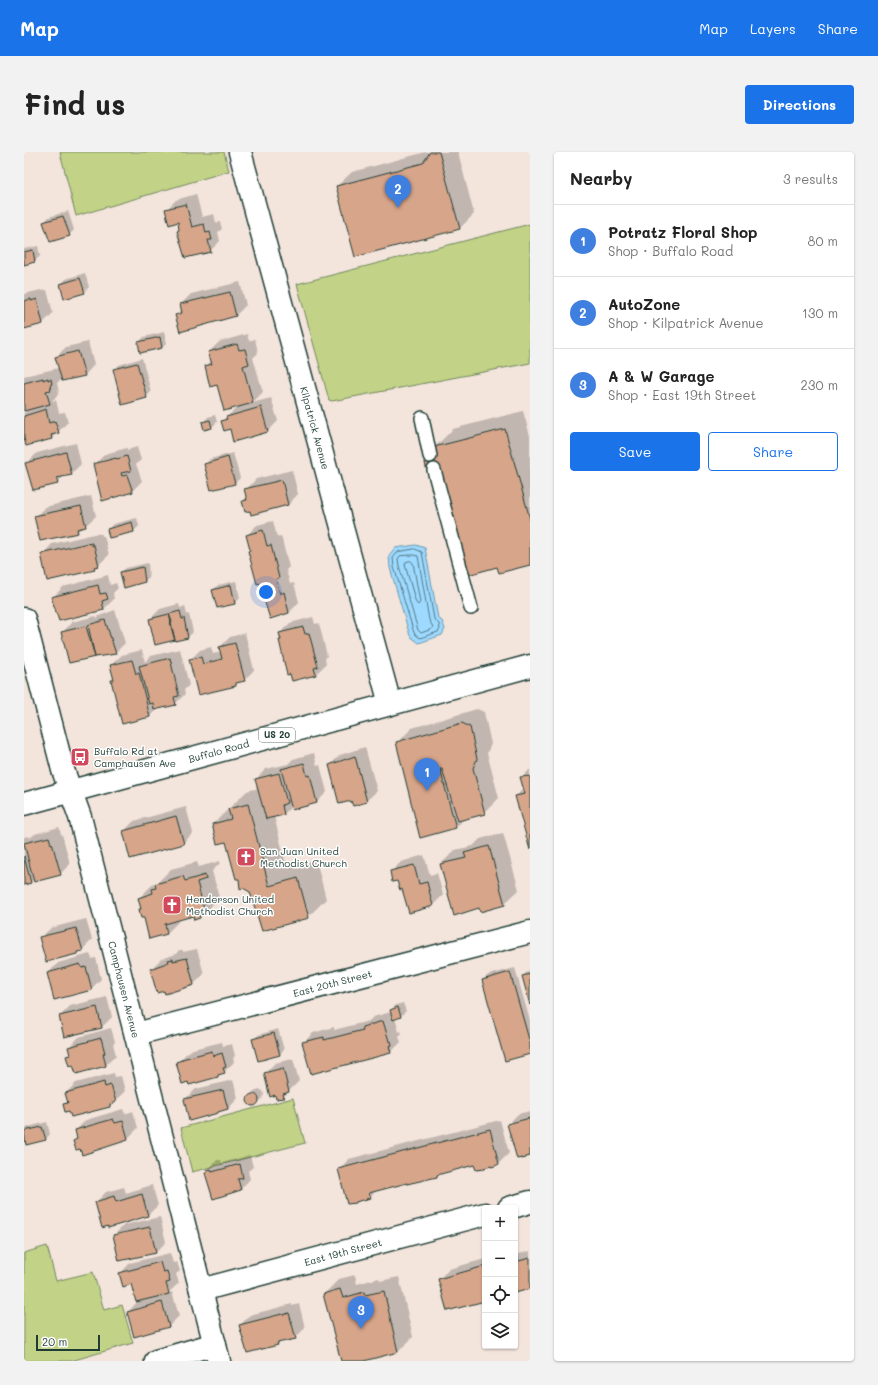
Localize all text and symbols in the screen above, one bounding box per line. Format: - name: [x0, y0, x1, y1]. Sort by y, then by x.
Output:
- text: Map: [20, 16, 59, 41]
- text: Map: [699, 19, 728, 38]
- text: Layers: [750, 19, 796, 38]
- text: Share: [818, 19, 858, 38]
- button: Directions: [745, 85, 854, 124]
- text: Find us: [24, 86, 125, 122]
- text: Nearby: [570, 167, 632, 189]
- text: 3 results: [783, 170, 838, 187]
- pin: 2: [385, 175, 411, 208]
- text: Potratz Floral Shop: [608, 222, 757, 242]
- text: 1: [580, 232, 586, 249]
- text: 80 m: [808, 232, 838, 249]
- text: Shop · Buffalo Road: [608, 242, 733, 259]
- text: AutoZone: [608, 294, 680, 314]
- text: 2: [579, 304, 587, 321]
- text: 130 m: [802, 304, 838, 321]
- text: Shop · Kilpatrick Avenue: [608, 314, 764, 331]
- text: A & W Garage: [608, 366, 714, 386]
- text: 3: [579, 376, 587, 393]
- text: 230 m: [801, 376, 838, 393]
- street label: Kilpatrick Avenue: [297, 385, 333, 471]
- text: Shop · East 19th Street: [608, 386, 756, 403]
- button: Save: [570, 432, 700, 471]
- button: Share: [708, 432, 838, 471]
- your location: [256, 582, 276, 602]
- road number: US 20: [259, 728, 295, 742]
- street label: Buffalo Road: [187, 736, 251, 766]
- place label: Buffalo Rd at Camphausen Ave: [94, 744, 176, 770]
- bus stop icon: Buffalo Rd at Camphausen Ave: [69, 746, 91, 768]
- pin: 1: [414, 758, 440, 791]
- place label: San Juan United Methodist Church: [260, 844, 347, 870]
- church icon: San Juan United Methodist Church: [235, 846, 257, 868]
- place label: Henderson United Methodist Church: [186, 892, 274, 918]
- church icon: Henderson United Methodist Church: [161, 894, 183, 916]
- street label: Camphausen Avenue: [105, 940, 143, 1039]
- street label: East 20th Street: [291, 966, 374, 1000]
- map controls: [482, 1205, 518, 1349]
- button: +: [482, 1205, 518, 1241]
- street label: East 19th Street: [303, 1235, 383, 1269]
- button: −: [482, 1241, 518, 1277]
- button: locate: [482, 1277, 518, 1313]
- pin: 3: [348, 1296, 374, 1329]
- button: layers: [482, 1313, 518, 1349]
- scale bar: [36, 1333, 100, 1352]
- text: 20 m: [42, 1334, 67, 1349]

